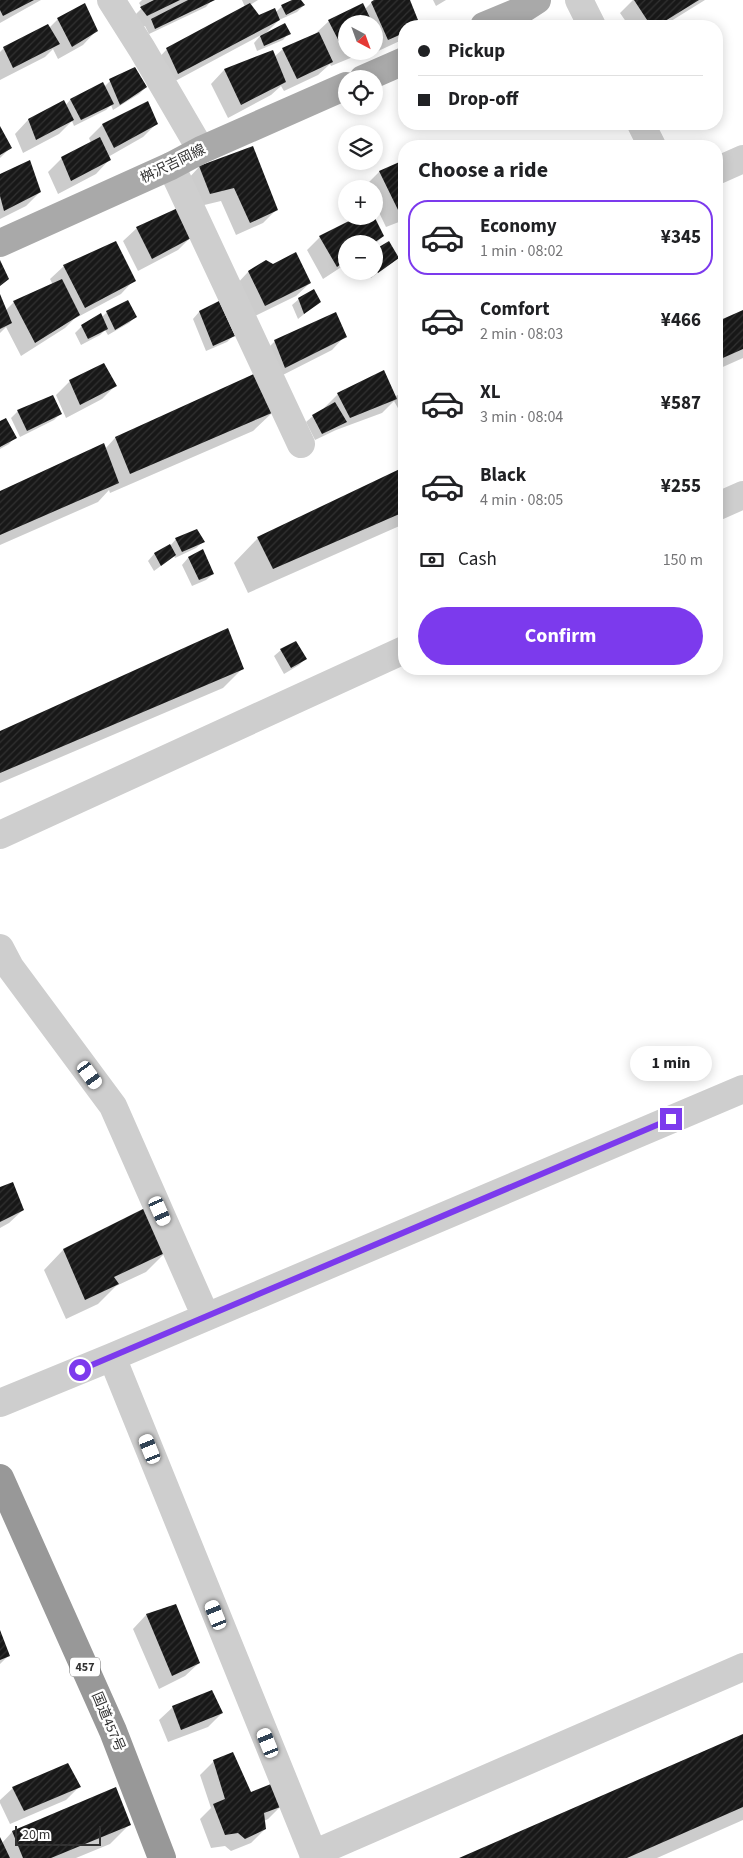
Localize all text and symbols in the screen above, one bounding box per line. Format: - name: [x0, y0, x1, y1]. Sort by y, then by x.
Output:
- north arrow: [338, 15, 382, 60]
- map controls: [338, 15, 383, 280]
- text: Pickup: [448, 38, 505, 65]
- button: locate: [338, 70, 383, 115]
- text: Drop-off: [448, 86, 518, 113]
- button: layers: [338, 125, 383, 170]
- street label: 桝沢吉岡線: [137, 140, 209, 188]
- text: Choose a ride: [418, 154, 548, 186]
- button: +: [338, 180, 383, 225]
- text: Economy: [480, 213, 557, 240]
- icon: car: [420, 215, 465, 260]
- text: ¥345: [661, 224, 701, 251]
- button: −: [338, 235, 383, 280]
- text: 1 min · 08:02: [480, 240, 563, 262]
- text: Comfort: [480, 296, 550, 323]
- icon: car: [420, 298, 465, 343]
- text: ¥466: [661, 307, 701, 334]
- text: 2 min · 08:03: [480, 323, 563, 345]
- text: XL: [480, 379, 501, 406]
- icon: car: [420, 381, 465, 426]
- text: ¥587: [661, 390, 701, 417]
- text: 3 min · 08:04: [480, 406, 563, 428]
- text: Black: [480, 462, 526, 489]
- icon: car: [420, 464, 465, 509]
- text: ¥255: [661, 473, 701, 500]
- text: 4 min · 08:05: [480, 489, 563, 511]
- icon: cash: [418, 546, 446, 574]
- text: Cash: [458, 546, 497, 573]
- text: 150 m: [663, 549, 703, 571]
- button: Confirm: [418, 607, 703, 665]
- callout: 1 min: [630, 1046, 712, 1082]
- text: 1 min: [652, 1052, 690, 1074]
- car: [75, 1058, 104, 1092]
- route end: [660, 1108, 682, 1130]
- car: [147, 1194, 172, 1228]
- route start: [69, 1359, 91, 1381]
- car: [137, 1432, 162, 1466]
- car: [203, 1598, 228, 1632]
- road number: 457: [70, 1658, 100, 1676]
- street label: 国道457号: [87, 1689, 129, 1755]
- car: [255, 1726, 280, 1760]
- scale bar: [15, 1823, 101, 1846]
- text: 20 m: [22, 1825, 50, 1845]

